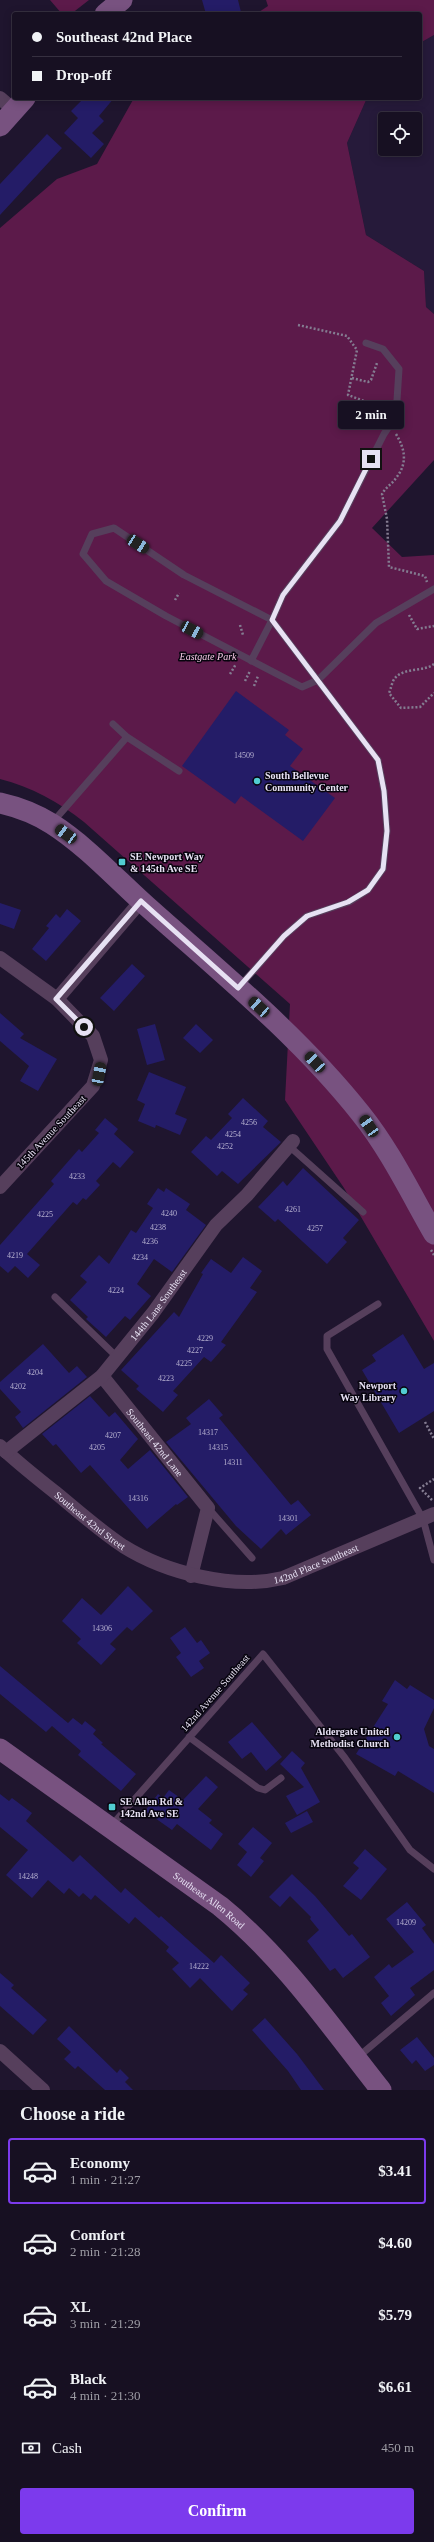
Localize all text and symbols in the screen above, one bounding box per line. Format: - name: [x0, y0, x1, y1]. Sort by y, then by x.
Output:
- text: Southeast 42nd Place: [56, 29, 192, 45]
- text: Drop-off: [56, 67, 112, 83]
- map controls: [378, 112, 422, 156]
- button: locate: [378, 112, 422, 156]
- callout: 2 min: [338, 401, 404, 429]
- text: 2 min: [355, 407, 387, 422]
- route end: [362, 450, 380, 468]
- car: [125, 532, 151, 556]
- car: [179, 619, 205, 641]
- park label: Eastgate Park: [179, 651, 237, 662]
- house number: 14509: [234, 751, 254, 760]
- place label: South Bellevue Community Center: [265, 770, 349, 793]
- marker: South Bellevue Community Center: [252, 776, 262, 786]
- car: [53, 822, 79, 846]
- place label: SE Newport Way & 145th Ave SE: [130, 851, 204, 874]
- marker: SE Newport Way & 145th Ave SE: [117, 857, 127, 867]
- car: [246, 995, 272, 1019]
- route start: [75, 1018, 93, 1036]
- car: [302, 1049, 328, 1075]
- car: [91, 1061, 107, 1087]
- street label: 145th Avenue Southeast: [14, 1093, 88, 1171]
- car: [357, 1113, 381, 1139]
- house number: 4256: [241, 1118, 257, 1127]
- house number: 4254: [225, 1130, 241, 1139]
- house number: 4252: [217, 1142, 233, 1151]
- house number: 4233: [69, 1172, 85, 1181]
- house number: 4261: [285, 1205, 301, 1214]
- house number: 4240: [161, 1209, 177, 1218]
- house number: 4225: [37, 1210, 53, 1219]
- house number: 4238: [150, 1223, 166, 1232]
- house number: 4257: [307, 1224, 323, 1233]
- house number: 4236: [142, 1237, 158, 1246]
- house number: 4219: [7, 1251, 23, 1260]
- house number: 4234: [132, 1253, 148, 1262]
- street label: 144th Lane Southeast: [127, 1267, 188, 1343]
- house number: 4224: [108, 1286, 124, 1295]
- house number: 4229: [197, 1334, 213, 1343]
- house number: 4227: [187, 1346, 203, 1355]
- house number: 4225: [176, 1359, 192, 1368]
- house number: 4204: [27, 1368, 43, 1377]
- house number: 4223: [158, 1374, 174, 1383]
- place label: Newport Way Library: [340, 1380, 397, 1403]
- house number: 4202: [10, 1382, 26, 1391]
- marker: Newport Way Library: [399, 1386, 409, 1396]
- street label: Southeast 42nd Lane: [125, 1406, 186, 1479]
- house number: 14317: [198, 1428, 218, 1437]
- house number: 4207: [105, 1431, 121, 1440]
- house number: 4205: [89, 1443, 105, 1452]
- house number: 14315: [208, 1443, 228, 1452]
- house number: 14311: [223, 1458, 243, 1467]
- street label: Southeast 42nd Street: [53, 1489, 128, 1552]
- house number: 14316: [128, 1494, 148, 1503]
- house number: 14301: [278, 1514, 298, 1523]
- street label: 142nd Place Southeast: [273, 1541, 360, 1585]
- house number: 14306: [92, 1624, 112, 1633]
- street label: 142nd Avenue Southeast: [178, 1652, 252, 1734]
- place label: Aldergate United Methodist Church: [311, 1726, 389, 1749]
- marker: Aldergate United Methodist Church: [392, 1732, 402, 1742]
- place label: SE Allen Rd & 142nd Ave SE: [120, 1796, 183, 1819]
- marker: SE Allen Rd & 142nd Ave SE: [107, 1802, 117, 1812]
- street label: Southeast Allen Road: [171, 1869, 247, 1930]
- house number: 14248: [18, 1872, 38, 1881]
- house number: 14209: [396, 1918, 416, 1927]
- house number: 14222: [189, 1962, 209, 1971]
- text: Choose a ride: [20, 2104, 125, 2124]
- icon: car: [22, 2153, 58, 2189]
- text: Economy: [70, 2155, 130, 2171]
- text: $3.41: [378, 2163, 412, 2179]
- text: 1 min · 21:27: [70, 2172, 140, 2187]
- icon: car: [22, 2225, 58, 2261]
- text: Comfort: [70, 2227, 125, 2243]
- text: $4.60: [378, 2235, 412, 2251]
- text: 2 min · 21:28: [70, 2244, 140, 2259]
- icon: car: [22, 2297, 58, 2333]
- text: XL: [70, 2299, 91, 2315]
- text: $5.79: [378, 2307, 412, 2323]
- text: 3 min · 21:29: [70, 2316, 140, 2331]
- icon: car: [22, 2369, 58, 2405]
- text: Black: [70, 2371, 107, 2387]
- text: $6.61: [378, 2379, 412, 2395]
- text: 4 min · 21:30: [70, 2388, 140, 2403]
- icon: cash: [20, 2437, 42, 2459]
- text: Cash: [52, 2440, 82, 2456]
- text: 450 m: [381, 2440, 414, 2455]
- button: Confirm: [20, 2488, 414, 2534]

